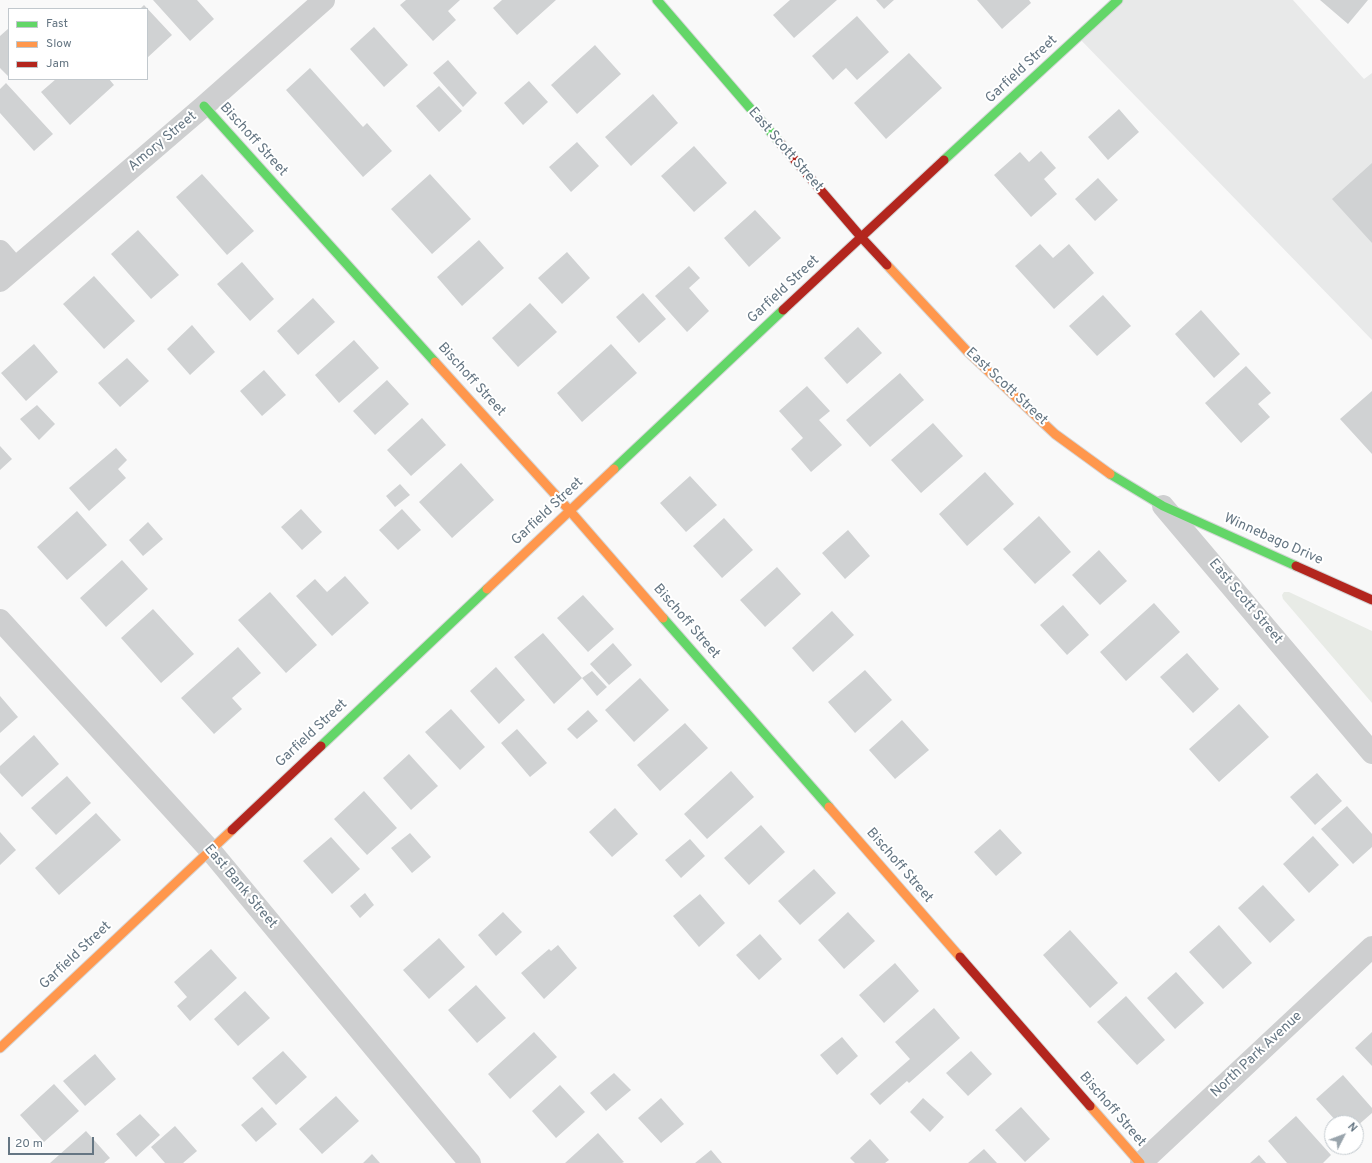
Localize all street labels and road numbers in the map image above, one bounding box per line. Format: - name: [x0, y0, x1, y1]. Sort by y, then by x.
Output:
- street label: Garfield Street: [983, 33, 1061, 107]
- street label: Bischoff Street: [216, 100, 290, 180]
- street label: East Scott Street: [744, 105, 826, 195]
- street label: Amory Street: [125, 109, 201, 175]
- street label: Garfield Street: [745, 253, 823, 327]
- street label: Bischoff Street: [434, 340, 508, 420]
- street label: East Scott Street: [962, 345, 1050, 429]
- street label: Garfield Street: [509, 475, 587, 549]
- street label: Winnebago Drive: [1221, 511, 1325, 569]
- street label: East Scott Street: [1205, 556, 1285, 648]
- street label: Bischoff Street: [649, 581, 723, 663]
- street label: Garfield Street: [273, 697, 351, 771]
- street label: Bischoff Street: [862, 825, 936, 907]
- street label: East Bank Street: [200, 842, 280, 932]
- street label: Garfield Street: [37, 919, 115, 993]
- street label: North Park Avenue: [1208, 1008, 1306, 1102]
- street label: Bischoff Street: [1075, 1069, 1149, 1151]

